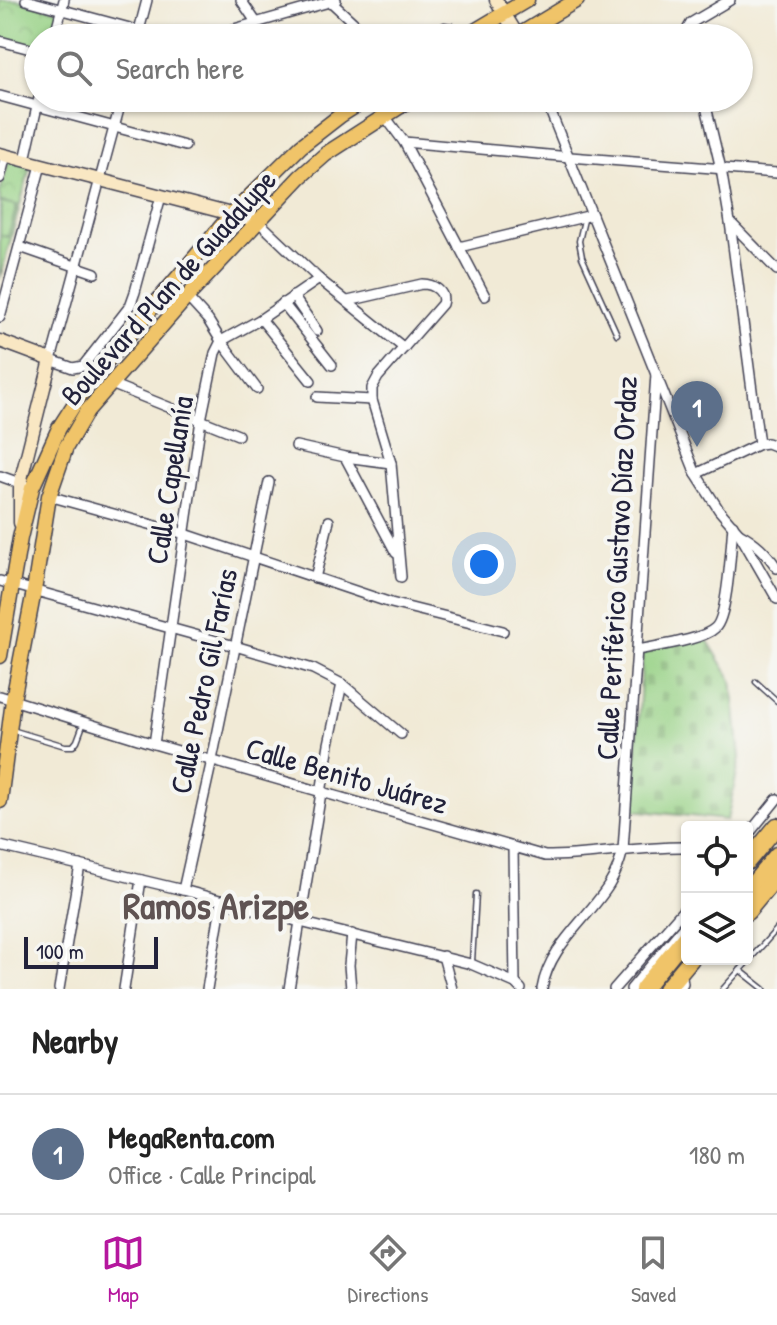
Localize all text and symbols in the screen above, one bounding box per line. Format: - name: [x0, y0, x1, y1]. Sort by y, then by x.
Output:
- search box: [24, 24, 753, 112]
- icon: search: [52, 46, 96, 90]
- text: Search here: [116, 48, 244, 88]
- street label: Boulevard Plan de Guadalupe: [51, 160, 285, 414]
- street label: Calle Periférico Gustavo Díaz Ordaz: [586, 375, 646, 761]
- pin: 1: [671, 381, 723, 447]
- street label: Calle Capellanía: [136, 393, 202, 567]
- your location: [464, 544, 504, 584]
- street label: Calle Pedro Gil Farías: [160, 565, 246, 797]
- street label: Calle Benito Juárez: [242, 727, 453, 823]
- map controls: [681, 821, 753, 965]
- button: locate: [681, 821, 753, 893]
- district label: Ramos Arizpe: [123, 879, 309, 932]
- button: layers: [681, 893, 753, 965]
- scale bar: [24, 933, 158, 969]
- text: 100 m: [36, 936, 84, 966]
- text: Nearby: [32, 1018, 118, 1064]
- text: MegaRenta.com: [108, 1117, 275, 1157]
- text: 1: [53, 1137, 63, 1172]
- text: 180 m: [689, 1137, 745, 1172]
- text: Office · Calle Principal: [108, 1157, 316, 1192]
- tab: Map: [101, 1231, 145, 1309]
- tab: Directions: [348, 1231, 429, 1309]
- tab: Saved: [631, 1231, 676, 1309]

